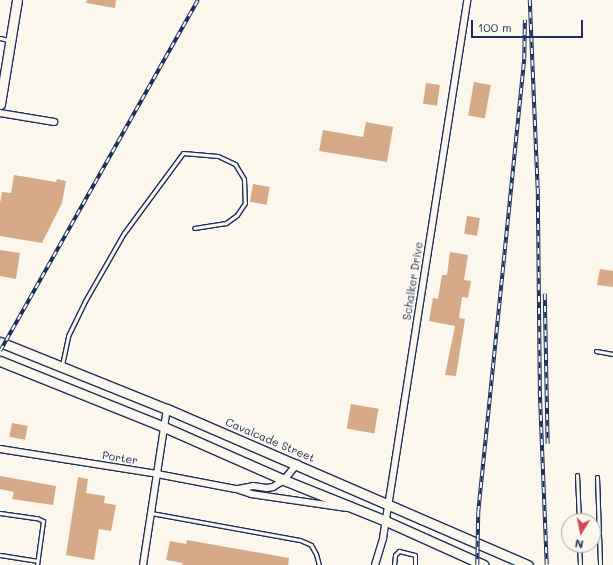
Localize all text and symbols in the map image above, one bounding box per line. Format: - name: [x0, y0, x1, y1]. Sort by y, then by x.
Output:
- scale bar: [473, 12, 585, 38]
- text: 100 m: [478, 19, 512, 35]
- street label: Schalker Drive: [400, 241, 426, 321]
- street label: Cavalcade Street: [223, 415, 317, 465]
- street label: Porter: [101, 449, 139, 467]
- north arrow: [561, 513, 601, 553]
- text: N: [574, 536, 584, 552]

